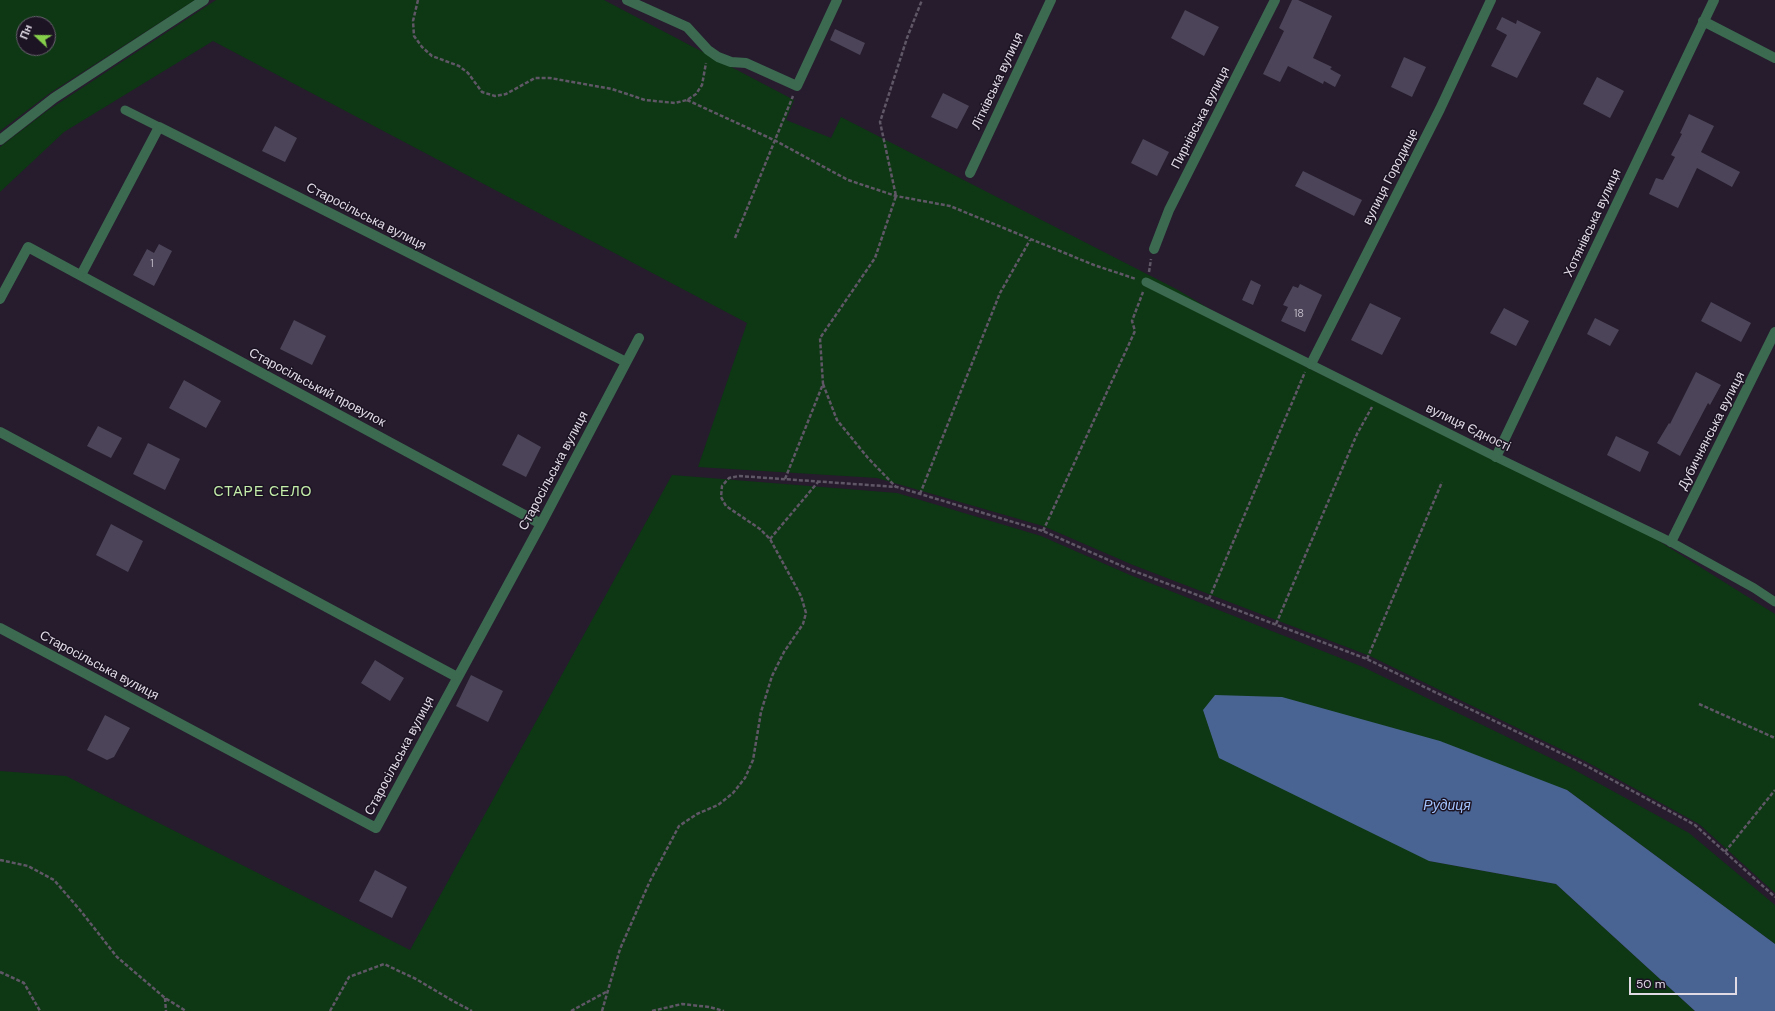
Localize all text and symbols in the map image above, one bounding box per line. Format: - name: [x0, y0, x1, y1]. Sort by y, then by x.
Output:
- north arrow: [16, 16, 56, 56]
- text: Пн: [17, 23, 35, 41]
- street label: Літківська вулиця: [969, 30, 1027, 132]
- street label: Пирнівська вулиця: [1168, 64, 1234, 172]
- street label: вулиця Городище: [1360, 126, 1422, 228]
- street label: Хотянівська вулиця: [1561, 167, 1625, 279]
- street label: Старосільська вулиця: [303, 180, 429, 254]
- house number: 1: [150, 257, 154, 271]
- house number: 18: [1294, 307, 1304, 321]
- street label: Старосільський провулок: [246, 345, 388, 431]
- street label: Дубичнянська вулиця: [1675, 369, 1749, 493]
- street label: вулиця Єдності: [1423, 401, 1513, 455]
- street label: Старосільська вулиця: [516, 409, 592, 533]
- district label: СТАРЕ СЕЛО: [214, 484, 312, 500]
- street label: Старосільська вулиця: [37, 628, 161, 704]
- street label: Старосільська вулиця: [362, 694, 438, 818]
- water label: Рудиця: [1423, 798, 1471, 814]
- scale bar: [1631, 969, 1739, 995]
- text: 50 m: [1636, 976, 1665, 992]

